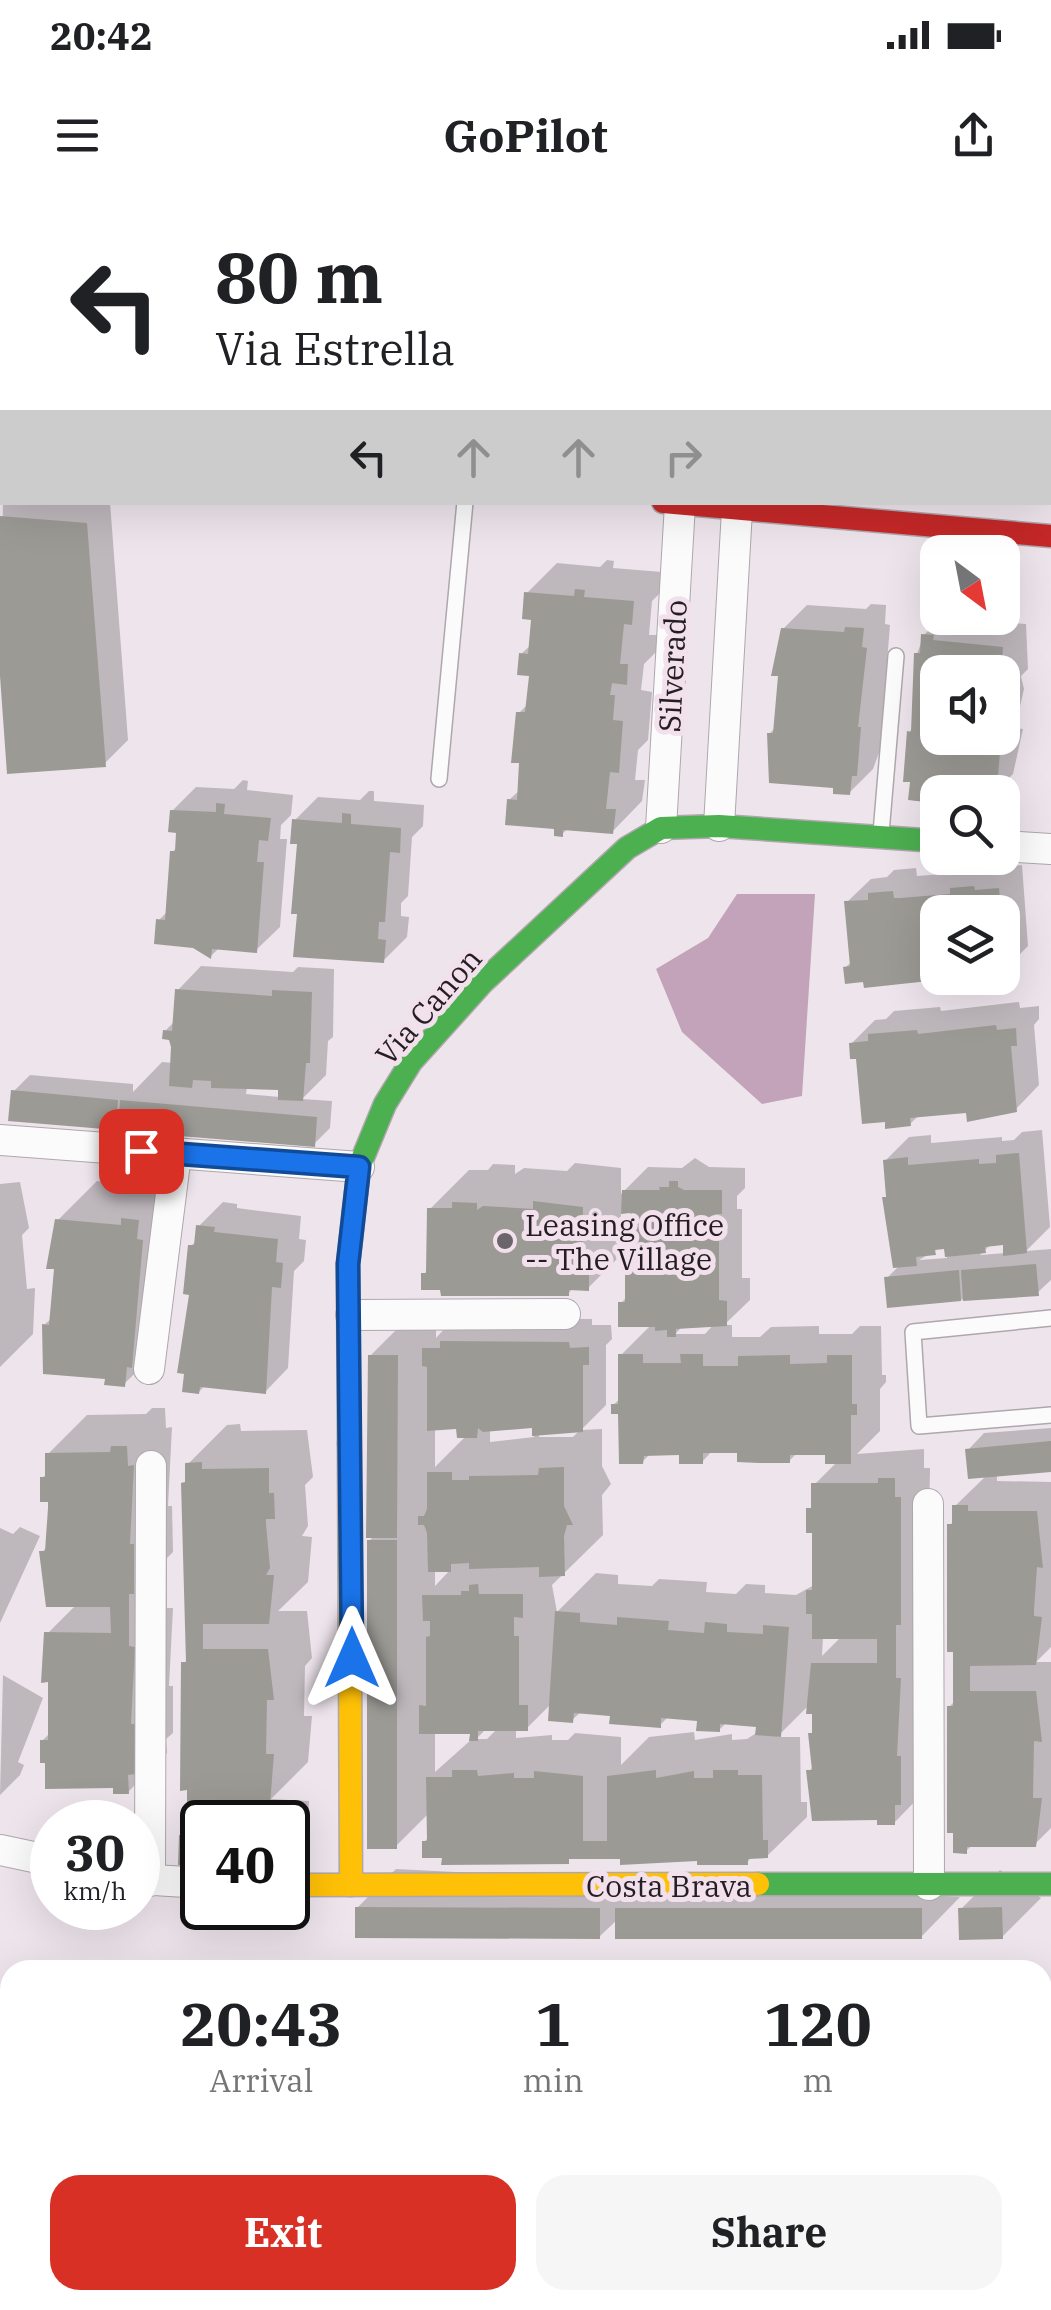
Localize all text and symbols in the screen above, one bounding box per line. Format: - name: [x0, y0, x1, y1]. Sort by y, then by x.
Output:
- text: 20:42: [50, 11, 153, 60]
- text: GoPilot: [443, 106, 608, 164]
- icon: menu: [50, 108, 105, 163]
- icon: share: [946, 108, 1001, 163]
- text: 80 m: [215, 231, 383, 322]
- icon: left: [50, 240, 180, 370]
- text: Via Estrella: [215, 319, 455, 377]
- icon: left: [341, 430, 396, 485]
- icon: ahead: [446, 430, 501, 485]
- icon: ahead: [551, 430, 606, 485]
- icon: right: [656, 430, 711, 485]
- north arrow: [920, 535, 1020, 635]
- map controls: [920, 535, 1020, 995]
- street label: Silverado: [649, 599, 695, 733]
- button: sound: [920, 655, 1020, 755]
- button: search: [920, 775, 1020, 875]
- button: layers: [920, 895, 1020, 995]
- street label: Via Canon: [366, 939, 490, 1073]
- pin: [99, 1109, 184, 1194]
- icon: arrive: [114, 1124, 169, 1179]
- place label: Leasing Office -- The Village: [525, 1205, 724, 1278]
- marker: Leasing Office -- The Village: [494, 1230, 516, 1252]
- position arrow: [300, 1606, 404, 1710]
- speed limit sign: 40: [180, 1800, 310, 1930]
- text: 30: [65, 1820, 125, 1885]
- street label: Costa Brava: [586, 1866, 752, 1905]
- text: km/h: [63, 1874, 127, 1907]
- text: 20:43: [180, 1984, 342, 2063]
- text: 1: [535, 1984, 571, 2063]
- text: 120: [764, 1984, 872, 2063]
- text: Arrival: [209, 2059, 313, 2101]
- text: min: [523, 2059, 584, 2101]
- text: m: [803, 2059, 833, 2101]
- button: Exit: [50, 2175, 516, 2290]
- button: Share: [536, 2175, 1002, 2290]

